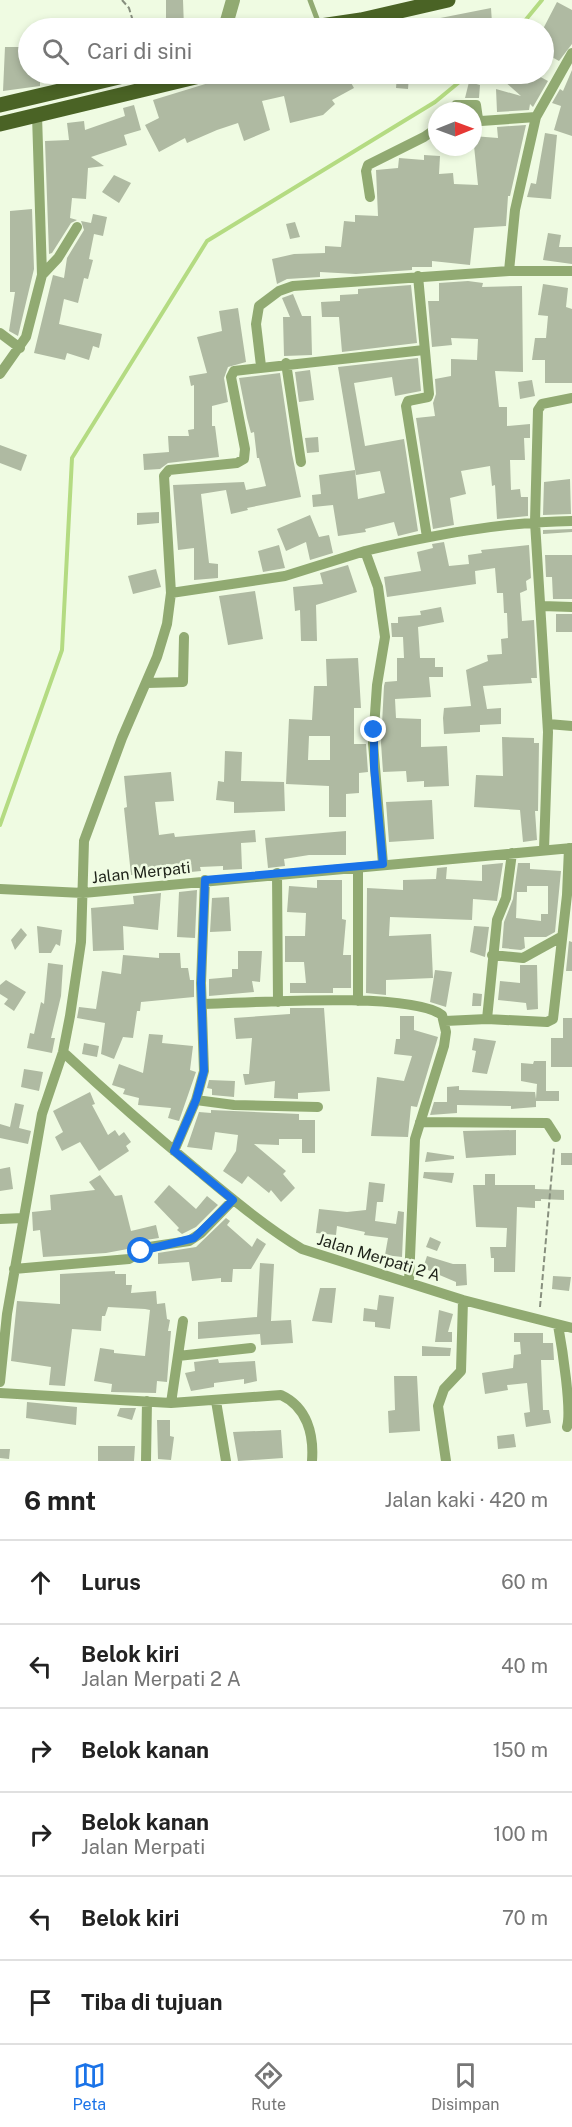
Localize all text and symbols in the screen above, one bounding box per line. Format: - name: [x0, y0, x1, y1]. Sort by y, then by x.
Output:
- search box: [18, 18, 554, 84]
- icon: search: [39, 35, 72, 68]
- text: Cari di sini: [87, 38, 192, 64]
- north arrow: [428, 102, 482, 156]
- route end: [360, 716, 386, 742]
- street label: Jalan Merpati: [91, 858, 191, 887]
- street label: Jalan Merpati 2 A: [315, 1230, 443, 1285]
- route start: [127, 1237, 153, 1263]
- text: 6 mnt: [24, 1485, 96, 1516]
- text: Jalan kaki · 420 m: [384, 1488, 548, 1512]
- icon: ahead: [24, 1566, 57, 1599]
- text: Lurus: [81, 1569, 141, 1595]
- text: 60 m: [501, 1570, 548, 1594]
- text: Belok kiri: [81, 1641, 179, 1667]
- icon: left: [24, 1650, 57, 1683]
- text: 40 m: [501, 1654, 548, 1678]
- text: Jalan Merpati 2 A: [81, 1667, 241, 1691]
- icon: right: [24, 1734, 57, 1767]
- text: Belok kanan: [81, 1737, 209, 1763]
- text: 150 m: [493, 1738, 548, 1762]
- text: Belok kanan: [81, 1809, 209, 1835]
- icon: right: [24, 1818, 57, 1851]
- text: 100 m: [493, 1822, 548, 1846]
- text: Jalan Merpati: [81, 1835, 205, 1859]
- icon: left: [24, 1902, 57, 1935]
- text: Belok kiri: [81, 1905, 179, 1931]
- text: 70 m: [502, 1906, 548, 1930]
- icon: arrive: [24, 1986, 57, 2019]
- text: Tiba di tujuan: [81, 1989, 222, 2015]
- tab: Peta: [72, 2059, 106, 2114]
- tab: Rute: [251, 2059, 286, 2114]
- tab: Disimpan: [431, 2059, 500, 2114]

